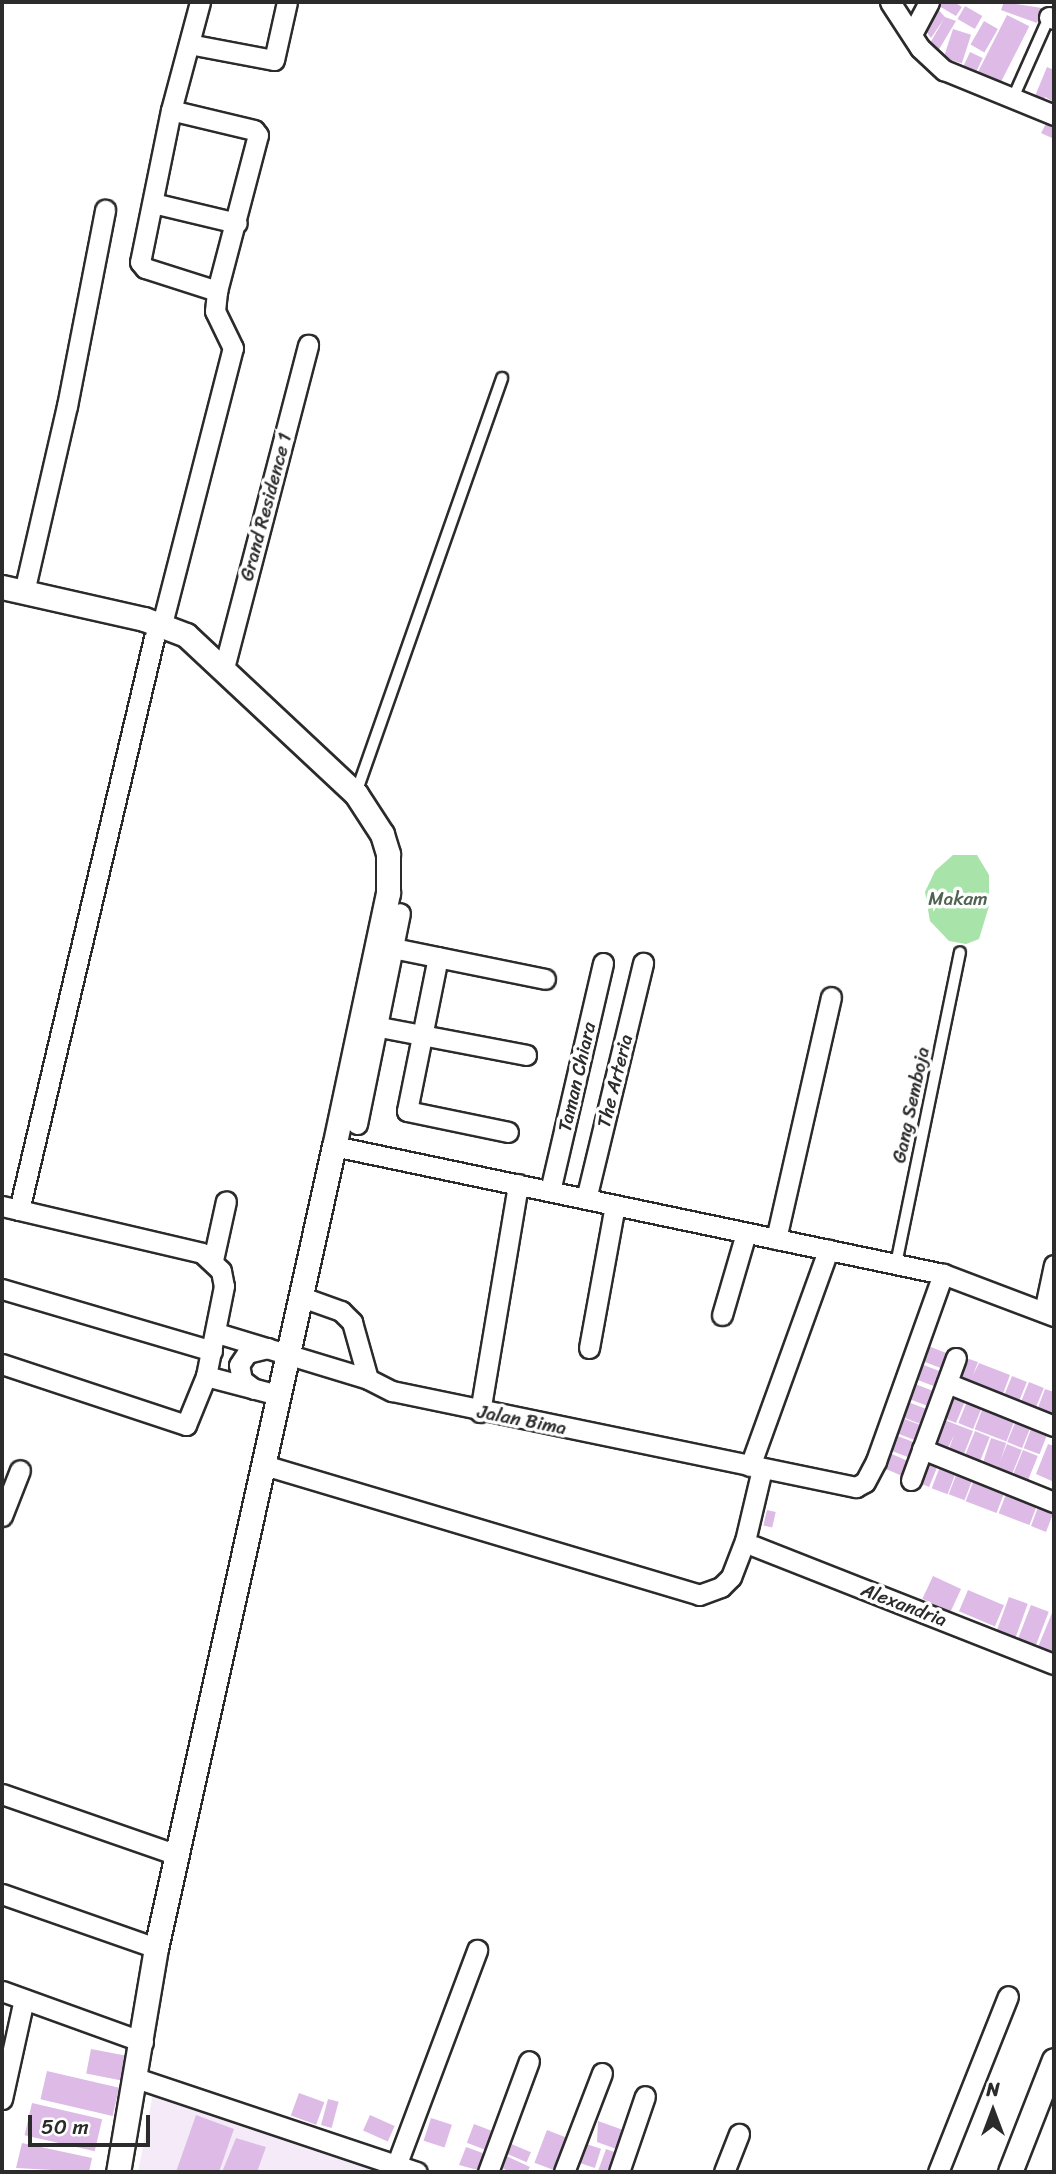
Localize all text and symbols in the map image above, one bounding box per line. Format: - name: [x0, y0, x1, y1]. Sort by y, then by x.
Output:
- street label: Grand Residence 1: [235, 431, 297, 583]
- park label: Makam: [928, 888, 988, 910]
- street label: Taman Chiara: [553, 1020, 601, 1134]
- street label: The Arteria: [592, 1032, 638, 1130]
- street label: Gang Semboja: [888, 1045, 934, 1165]
- street label: Jalan Bima: [476, 1400, 568, 1440]
- street label: Alexandria: [858, 1578, 950, 1632]
- text: N: [986, 2073, 1000, 2106]
- north arrow: [958, 2076, 1028, 2146]
- scale bar: [32, 2100, 154, 2144]
- text: 50 m: [41, 2108, 89, 2146]

